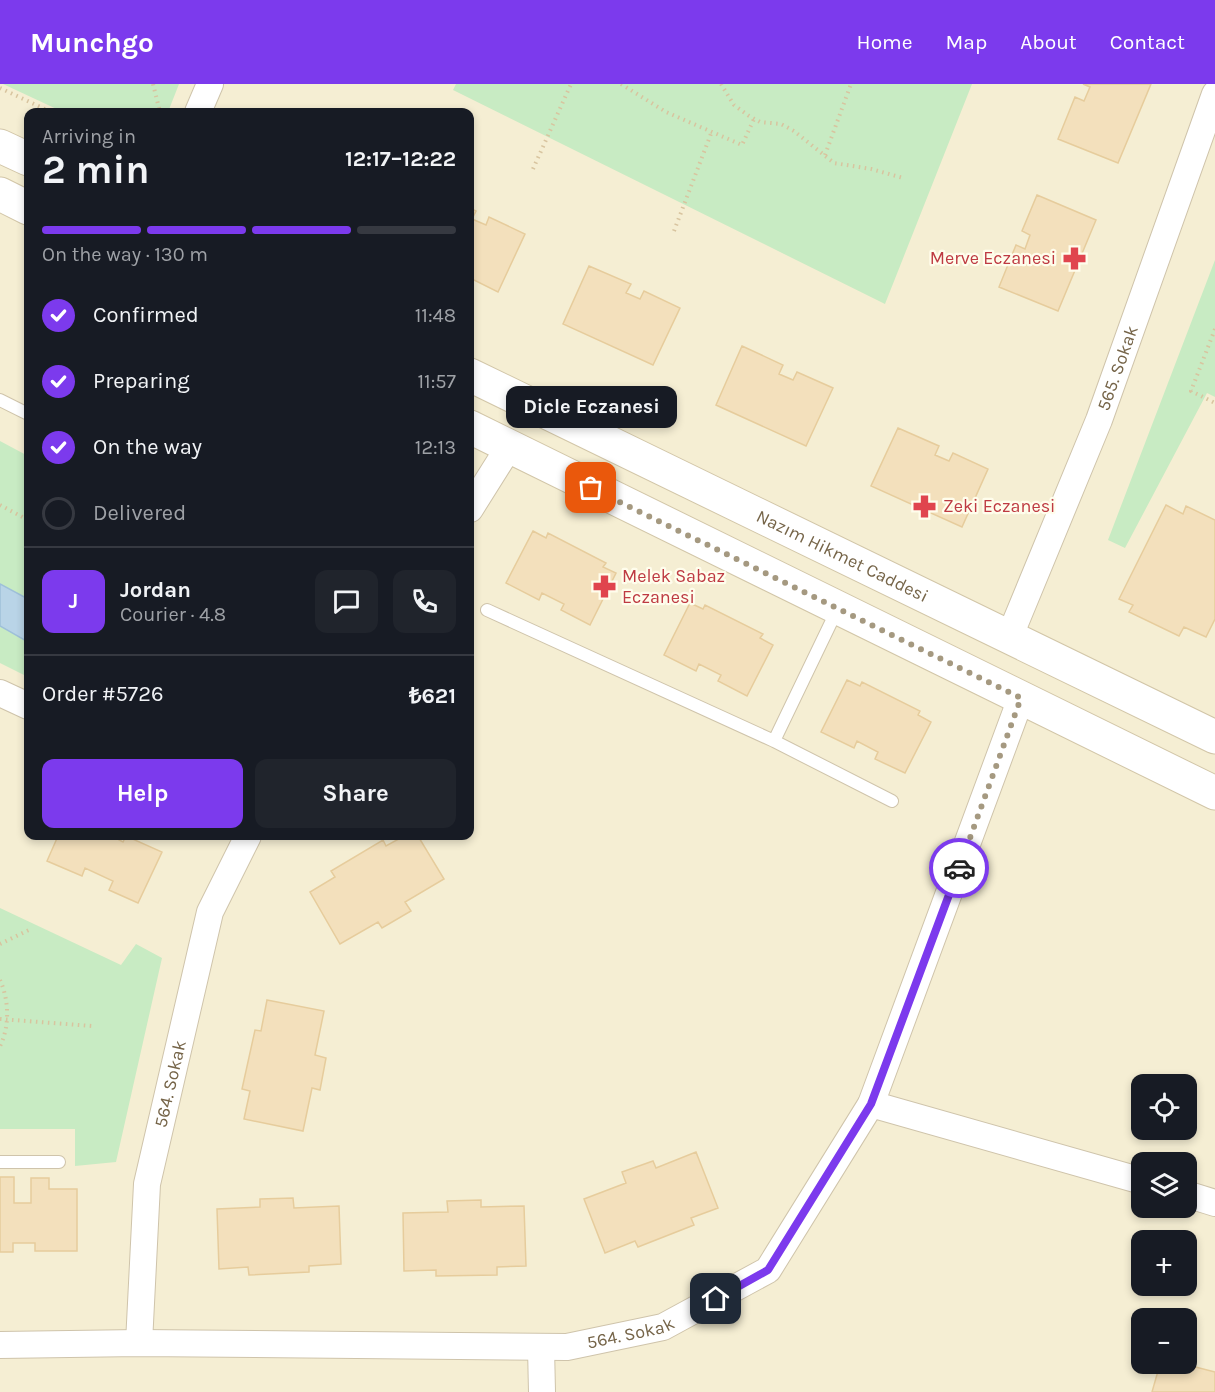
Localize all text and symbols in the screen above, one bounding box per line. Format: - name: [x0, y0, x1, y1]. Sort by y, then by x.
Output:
- text: Munchgo: [30, 26, 154, 59]
- text: Home: [857, 30, 913, 54]
- text: Map: [946, 30, 987, 54]
- text: About: [1020, 30, 1077, 54]
- text: Contact: [1110, 30, 1185, 54]
- text: Arriving in: [42, 125, 136, 148]
- text: 12:17–12:22: [345, 146, 456, 172]
- text: 2 min: [42, 147, 150, 193]
- text: On the way · 130 m: [42, 243, 208, 266]
- pharmacy icon: Merve Eczanesi: [1061, 245, 1087, 271]
- place label: Merve Eczanesi: [930, 247, 1056, 269]
- icon: check: [42, 299, 75, 332]
- text: Confirmed: [93, 302, 199, 328]
- text: 11:48: [415, 304, 456, 327]
- street label: 565. Sokak: [1092, 322, 1143, 414]
- icon: check: [42, 365, 75, 398]
- text: Preparing: [93, 368, 190, 394]
- text: 11:57: [417, 370, 456, 393]
- callout: Dicle Eczanesi: [506, 386, 676, 428]
- text: Dicle Eczanesi: [523, 395, 660, 418]
- icon: check: [42, 431, 75, 464]
- text: On the way: [93, 434, 202, 460]
- text: 12:13: [415, 436, 456, 459]
- pin: [565, 462, 616, 513]
- icon: bag: [574, 471, 607, 504]
- pharmacy icon: Zeki Eczanesi: [912, 493, 938, 519]
- place label: Zeki Eczanesi: [943, 495, 1055, 517]
- text: Delivered: [93, 500, 186, 526]
- street label: Nazım Hikmet Caddesi: [753, 505, 932, 607]
- place label: Melek Sabaz Eczanesi: [622, 565, 725, 608]
- button: chat: [315, 570, 378, 633]
- button: phone: [393, 570, 456, 633]
- pharmacy icon: Melek Sabaz Eczanesi: [591, 573, 617, 599]
- text: Jordan: [120, 577, 191, 603]
- text: J: [69, 588, 78, 614]
- text: Courier · 4.8: [120, 603, 226, 626]
- text: Order #5726: [42, 681, 164, 707]
- text: ₺621: [409, 683, 456, 709]
- button: Help: [42, 759, 243, 828]
- button: Share: [255, 759, 456, 828]
- courier: [929, 838, 989, 898]
- icon: car: [943, 852, 976, 885]
- street label: 564. Sokak: [149, 1038, 191, 1130]
- map controls: [1131, 1074, 1197, 1374]
- button: locate: [1131, 1074, 1197, 1140]
- button: layers: [1131, 1152, 1197, 1218]
- button: +: [1131, 1230, 1197, 1296]
- pin: [690, 1273, 741, 1324]
- icon: home: [699, 1282, 732, 1315]
- button: −: [1131, 1308, 1197, 1374]
- street label: 564. Sokak: [585, 1312, 678, 1354]

